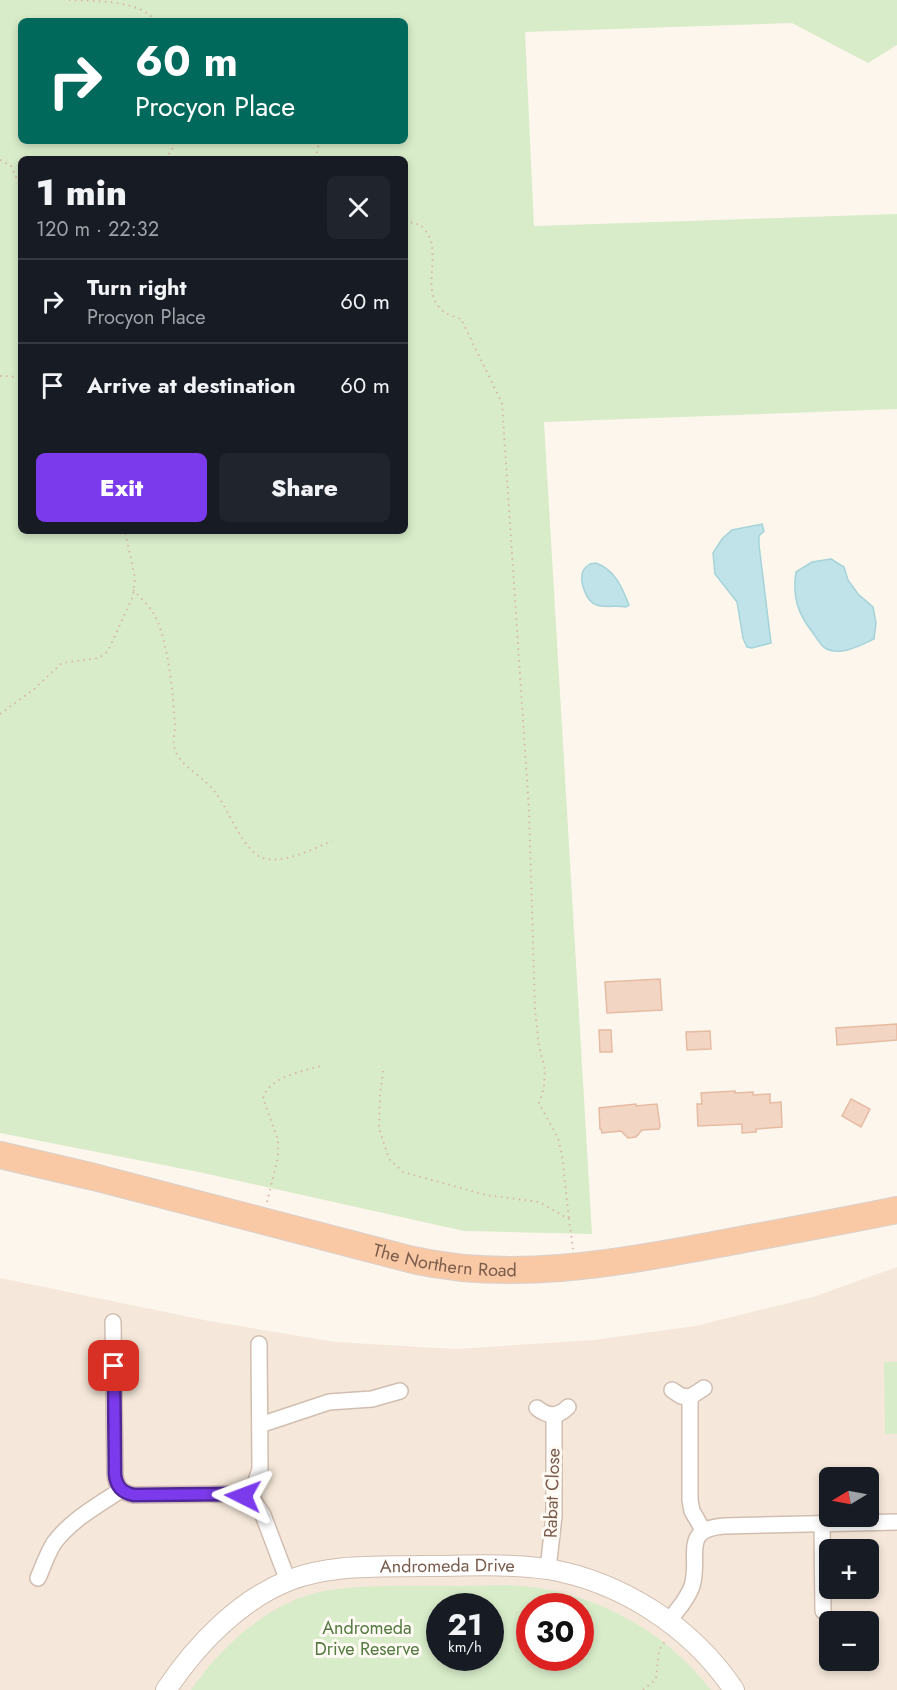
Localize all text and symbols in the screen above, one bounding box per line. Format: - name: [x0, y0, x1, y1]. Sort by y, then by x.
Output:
- text: 60 m: [135, 31, 238, 92]
- icon: right: [36, 42, 114, 120]
- text: Procyon Place: [135, 87, 295, 126]
- text: 1 min: [36, 166, 127, 218]
- button: close: [327, 176, 390, 239]
- text: 120 m · 22:32: [36, 215, 159, 244]
- text: Turn right: [87, 271, 187, 303]
- icon: right: [36, 285, 69, 318]
- text: 60 m: [340, 285, 390, 317]
- text: Procyon Place: [87, 303, 206, 332]
- icon: arrive: [36, 369, 69, 402]
- text: Arrive at destination: [87, 369, 296, 401]
- text: 60 m: [340, 369, 390, 401]
- button: Exit: [36, 453, 207, 522]
- button: Share: [219, 453, 390, 522]
- street label: The Northern Road: [370, 1237, 517, 1283]
- pin: [88, 1340, 139, 1391]
- icon: arrive: [97, 1349, 130, 1382]
- street label: Rabat Close: [537, 1447, 567, 1539]
- position arrow: [211, 1464, 275, 1528]
- north arrow: [819, 1467, 879, 1527]
- map controls: [819, 1467, 879, 1671]
- button: +: [819, 1539, 879, 1599]
- street label: Andromeda Drive: [380, 1552, 515, 1579]
- speed limit sign: 30: [516, 1593, 594, 1671]
- text: 21: [448, 1603, 482, 1646]
- button: −: [819, 1611, 879, 1671]
- park label: Andromeda Drive Reserve: [315, 1615, 419, 1662]
- text: km/h: [448, 1636, 482, 1658]

